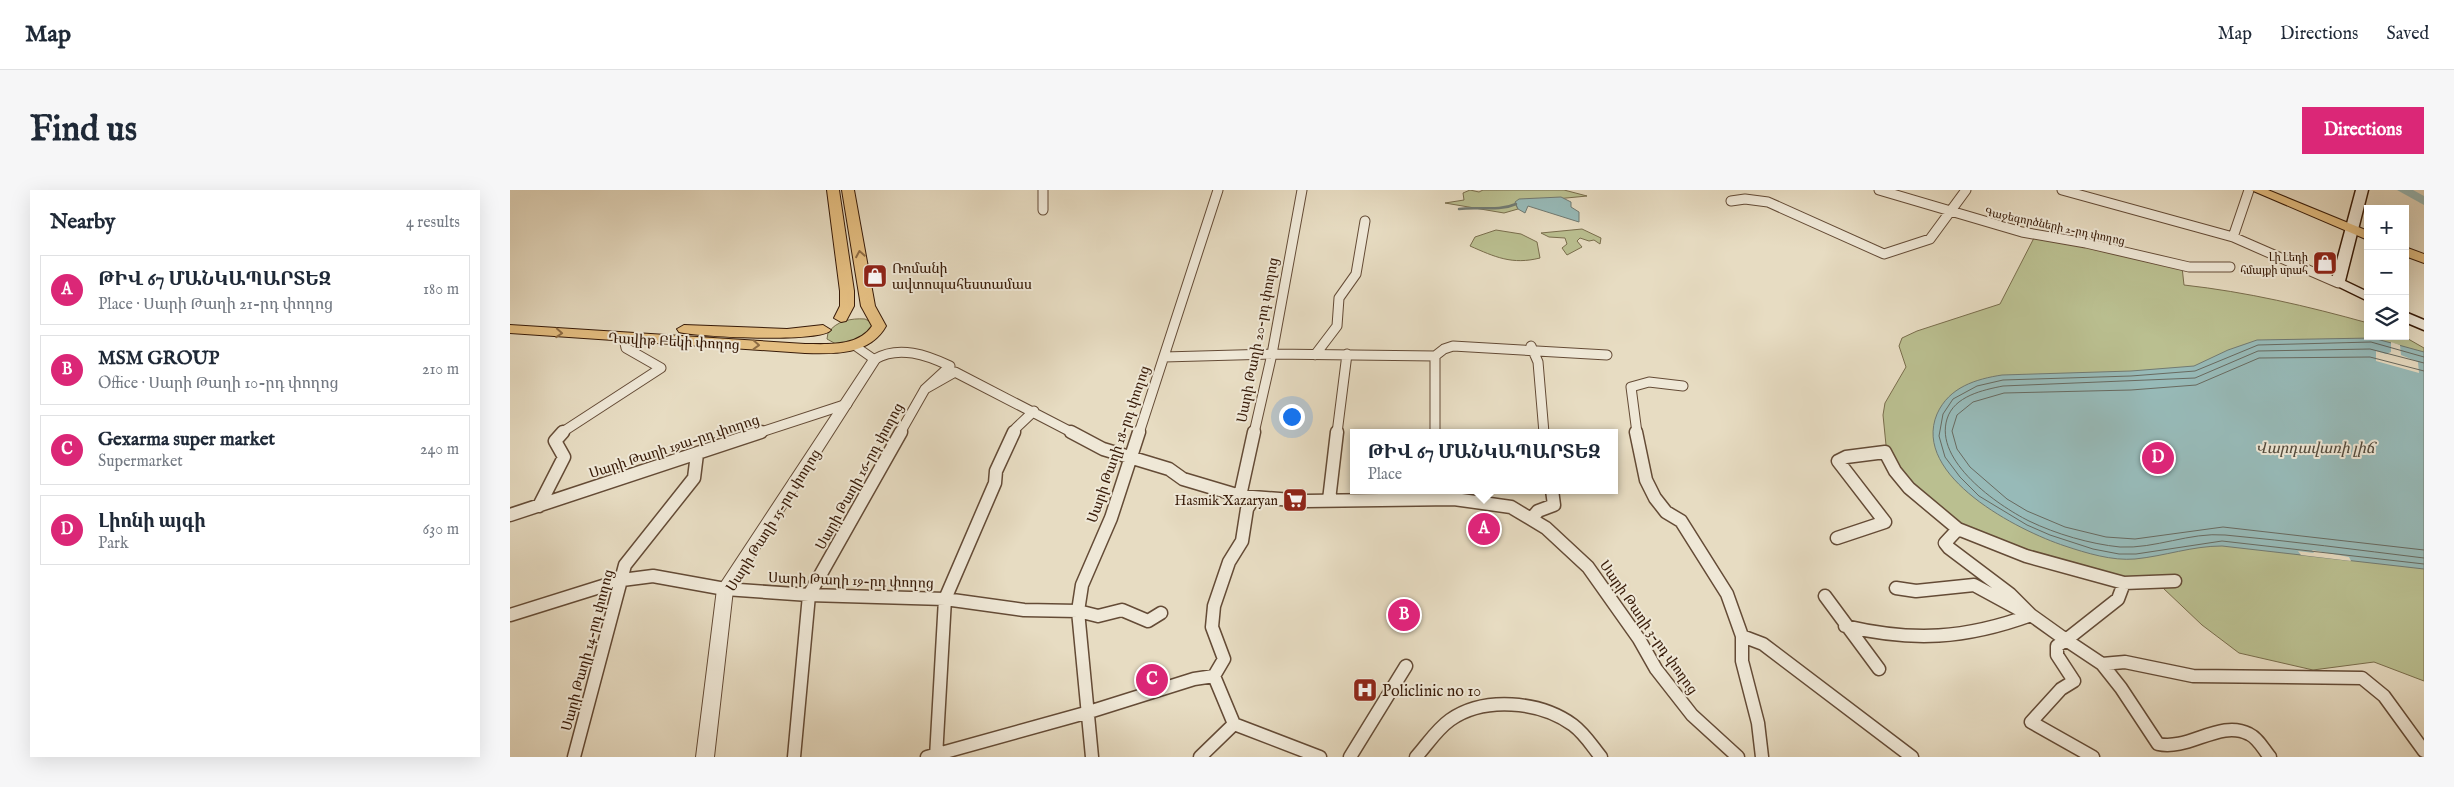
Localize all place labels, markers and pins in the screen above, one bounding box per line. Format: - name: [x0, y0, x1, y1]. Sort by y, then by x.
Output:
- shop icon: Լի Լեդի հմայքի սրահ: [2312, 250, 2338, 276]
- place label: Լի Լեդի հմայքի սրահ: [2240, 251, 2308, 278]
- place label: Ռոմանի ավտոպահեստամաս: [892, 260, 1032, 294]
- shop icon: Ռոմանի ավտոպահեստամաս: [862, 263, 888, 289]
- pin: D: [2142, 439, 2174, 477]
- supermarket icon: Hasmik Xazaryan: [1282, 487, 1308, 513]
- place label: Hasmik Xazaryan: [1175, 492, 1279, 510]
- pin: A: [1468, 510, 1500, 548]
- pin: B: [1388, 596, 1420, 634]
- pin: C: [1136, 661, 1168, 699]
- hospital icon: Policlinic no 10: [1352, 677, 1378, 703]
- place label: Policlinic no 10: [1382, 682, 1481, 702]

